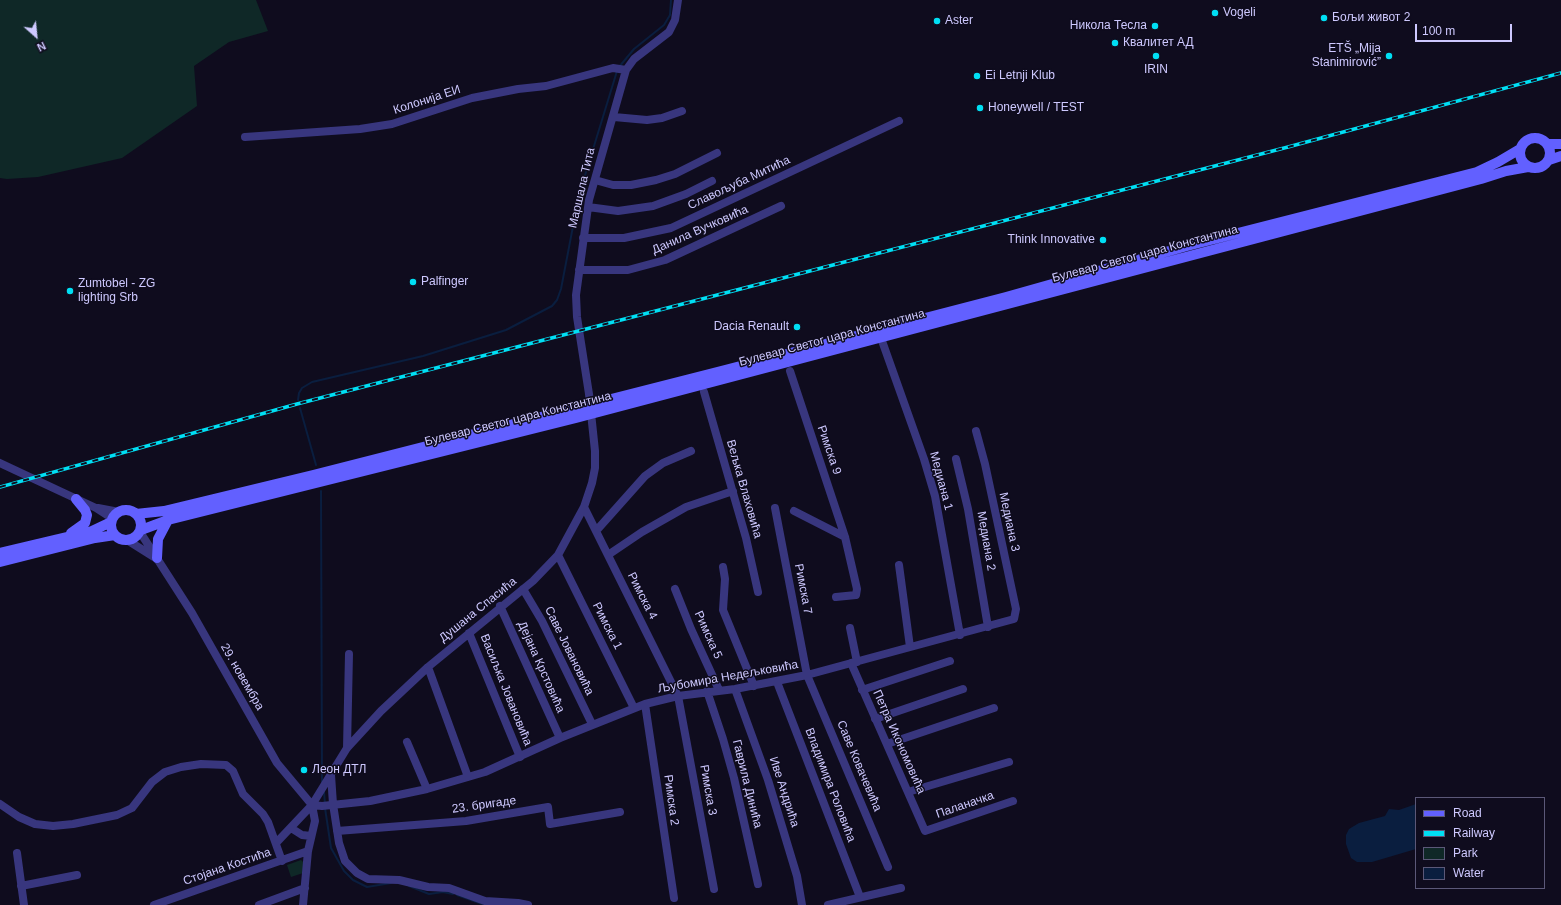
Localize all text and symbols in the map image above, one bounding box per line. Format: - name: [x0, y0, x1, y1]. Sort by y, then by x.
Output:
- place label: Vogeli: [1223, 6, 1256, 20]
- marker: Vogeli: [1210, 8, 1220, 18]
- place label: Бољи живот 2: [1332, 11, 1410, 25]
- marker: Бољи живот 2: [1319, 13, 1329, 23]
- place label: Aster: [945, 14, 973, 28]
- north arrow: [16, 16, 56, 56]
- marker: Aster: [932, 16, 942, 26]
- scale bar: [1417, 16, 1514, 42]
- place label: Никола Тесла: [1070, 19, 1147, 33]
- marker: Никола Тесла: [1150, 21, 1160, 31]
- text: 100 m: [1422, 24, 1455, 38]
- place label: Квалитет АД: [1123, 36, 1194, 50]
- marker: Квалитет АД: [1110, 38, 1120, 48]
- text: N: [35, 40, 48, 54]
- place label: ETŠ „Mija Stanimirović”: [1312, 42, 1381, 70]
- marker: IRIN: [1151, 51, 1161, 61]
- marker: ETŠ „Mija Stanimirović”: [1384, 51, 1394, 61]
- place label: IRIN: [1144, 63, 1168, 77]
- place label: Ei Letnji Klub: [985, 69, 1055, 83]
- marker: Ei Letnji Klub: [972, 71, 982, 81]
- street label: Колонија ЕИ: [392, 82, 462, 118]
- place label: Honeywell / TEST: [988, 101, 1084, 115]
- marker: Honeywell / TEST: [975, 103, 985, 113]
- street label: Маршала Тита: [566, 146, 598, 230]
- street label: Славољуба Митића: [686, 153, 792, 213]
- street label: Данила Вучковића: [650, 202, 750, 258]
- street label: Булевар Светог цара Константина: [1051, 222, 1239, 286]
- place label: Think Innovative: [1008, 233, 1095, 247]
- marker: Think Innovative: [1098, 235, 1108, 245]
- place label: Palfinger: [421, 275, 468, 289]
- place label: Zumtobel - ZG lighting Srb: [78, 277, 155, 305]
- marker: Palfinger: [408, 277, 418, 287]
- marker: Zumtobel - ZG lighting Srb: [65, 286, 75, 296]
- street label: Булевар Светог цара Константина: [738, 306, 926, 370]
- place label: Dacia Renault: [714, 320, 789, 334]
- marker: Dacia Renault: [792, 322, 802, 332]
- street label: Булевар Светог цара Константина: [423, 389, 613, 449]
- street label: Римска 9: [814, 423, 844, 477]
- street label: Вељка Влаховића: [723, 438, 765, 540]
- street label: Медиана 1: [926, 450, 956, 512]
- street label: Медиана 3: [996, 491, 1022, 553]
- street label: Медиана 2: [974, 510, 998, 572]
- street label: Римска 7: [791, 563, 815, 615]
- street label: Римска 4: [624, 570, 660, 622]
- street label: Душана Спасића: [436, 574, 520, 646]
- street label: Римска 1: [589, 600, 625, 652]
- street label: Саве Јовановића: [541, 604, 597, 698]
- street label: Римска 5: [691, 609, 725, 661]
- street label: Дејана Крстовића: [514, 619, 568, 715]
- street label: Васиљка Јовановића: [477, 632, 535, 748]
- street label: 29. новембра: [217, 641, 267, 713]
- street label: Љубомира Недељковића: [657, 658, 799, 696]
- street label: Петра Икономовића: [870, 688, 928, 796]
- street label: Саве Ковачевића: [833, 718, 885, 814]
- street label: Владимира Роловића: [802, 726, 858, 844]
- street label: Гаврила Динића: [729, 738, 765, 830]
- street label: Иве Андрића: [766, 755, 802, 829]
- place label: Леон ДТЛ: [312, 763, 366, 777]
- street label: Римска 3: [696, 764, 720, 816]
- marker: Леон ДТЛ: [299, 765, 309, 775]
- street label: Римска 2: [660, 774, 682, 826]
- street label: Паланачка: [934, 788, 996, 822]
- street label: 23. бригаде: [451, 793, 517, 817]
- legend: [1415, 797, 1545, 889]
- text: Road: [1453, 806, 1482, 820]
- text: Railway: [1453, 826, 1495, 840]
- street label: Стојана Костића: [181, 845, 273, 889]
- text: Park: [1453, 846, 1478, 860]
- text: Water: [1453, 866, 1485, 880]

